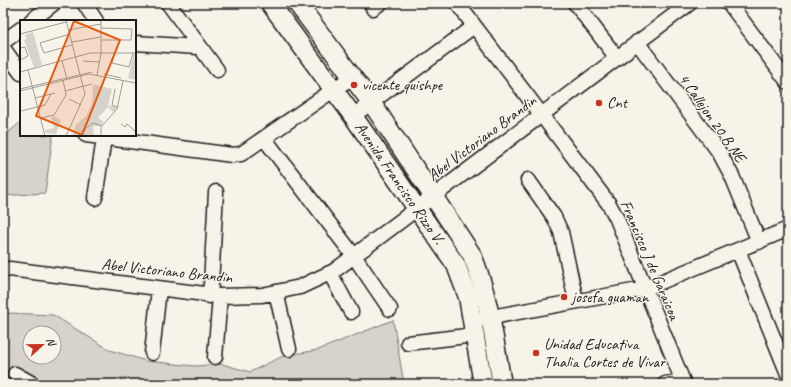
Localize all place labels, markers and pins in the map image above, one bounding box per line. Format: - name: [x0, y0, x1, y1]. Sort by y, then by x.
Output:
- place label: vicente quishpe: [362, 75, 444, 95]
- marker: vicente quishpe: [349, 80, 359, 90]
- place label: Cnt: [607, 93, 629, 113]
- marker: Cnt: [594, 98, 604, 108]
- place label: josefa guaman: [570, 287, 649, 307]
- marker: josefa guaman: [559, 292, 569, 302]
- place label: Unidad Educativa Thalia Cortes de Vivar: [544, 334, 666, 372]
- marker: Unidad Educativa Thalia Cortes de Vivar: [531, 348, 541, 358]

